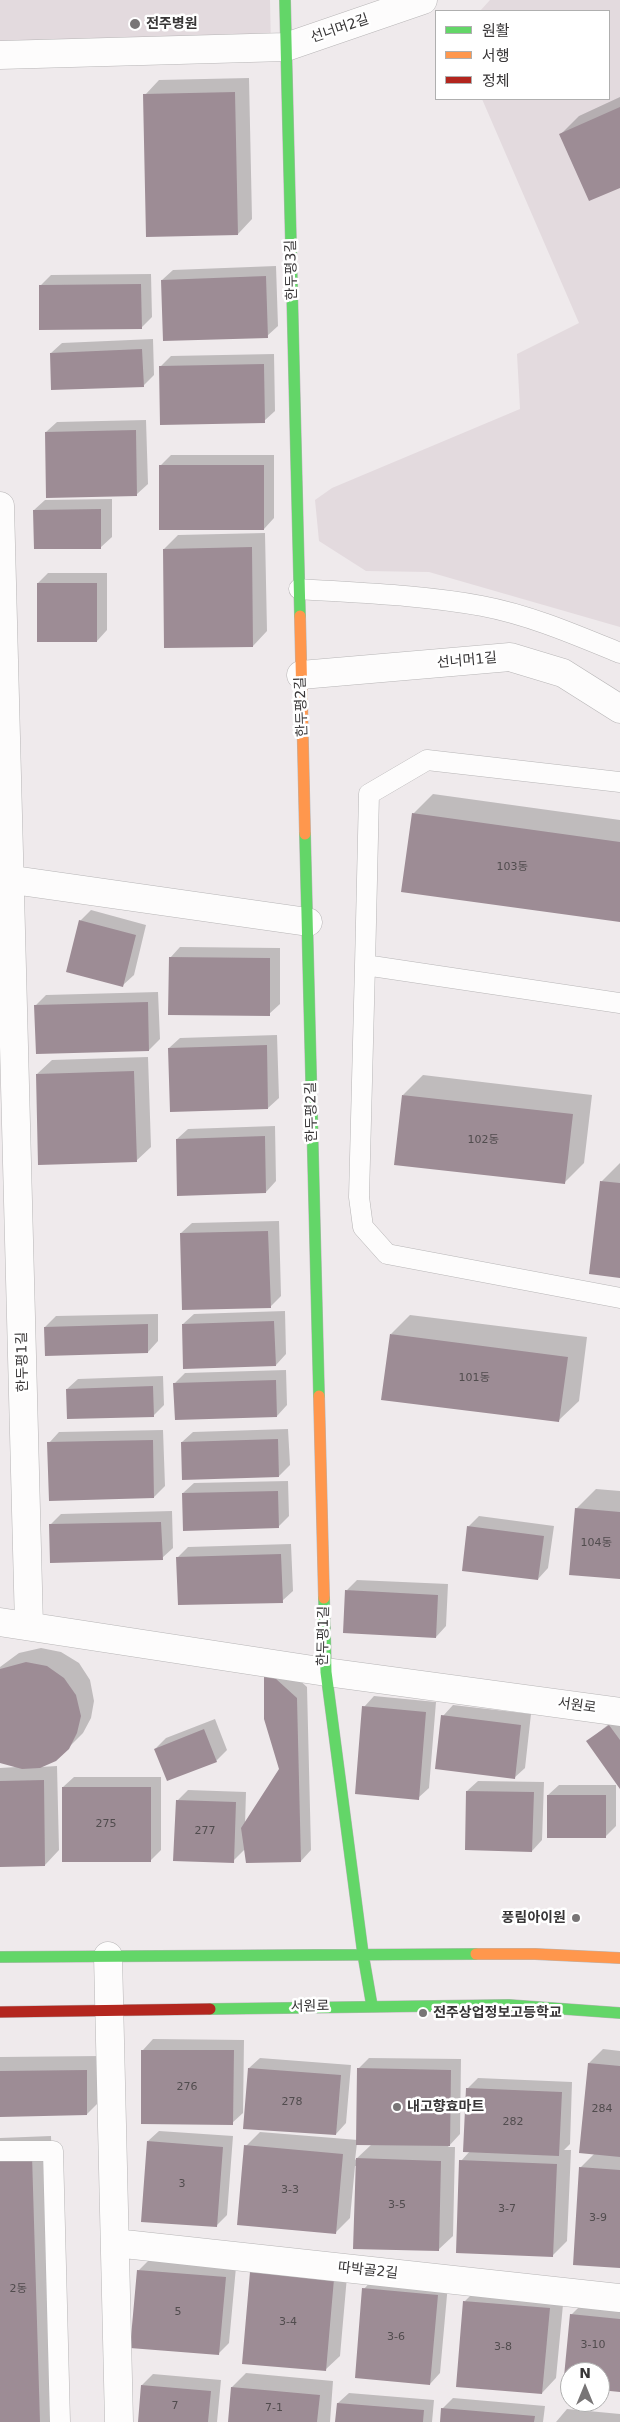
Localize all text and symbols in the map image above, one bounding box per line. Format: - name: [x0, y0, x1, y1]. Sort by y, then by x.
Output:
- legend: [435, 10, 610, 100]
- street label: 선너머2길: [309, 11, 371, 47]
- place label: 전주병원: [146, 16, 198, 32]
- marker: 전주병원: [128, 17, 142, 31]
- text: 원활: [482, 22, 510, 40]
- text: 서행: [482, 47, 510, 65]
- text: 정체: [482, 72, 510, 90]
- street label: 한두평3길: [283, 240, 301, 300]
- street label: 선너머1길: [436, 650, 498, 672]
- street label: 한두평2길: [293, 677, 311, 737]
- house number: 103동: [496, 860, 528, 874]
- street label: 한두평2길: [303, 1082, 321, 1142]
- house number: 102동: [467, 1133, 499, 1147]
- street label: 한두평1길: [14, 1332, 32, 1392]
- house number: 101동: [458, 1371, 490, 1385]
- house number: 104동: [580, 1536, 612, 1550]
- street label: 한두평1길: [315, 1606, 333, 1666]
- street label: 서원로: [557, 1695, 597, 1717]
- house number: 275: [96, 1817, 116, 1831]
- house number: 277: [195, 1824, 215, 1838]
- place label: 풍림아이원: [502, 1910, 566, 1926]
- marker: 풍림아이원: [570, 1912, 582, 1924]
- street label: 서원로: [291, 1998, 329, 2016]
- place label: 전주상업정보고등학교: [433, 2005, 562, 2021]
- marker: 전주상업정보고등학교: [417, 2007, 429, 2019]
- house number: 276: [177, 2080, 197, 2094]
- house number: 278: [282, 2095, 302, 2109]
- place label: 내고향효마트: [407, 2099, 484, 2115]
- marker: 내고향효마트: [391, 2101, 403, 2113]
- house number: 284: [592, 2102, 612, 2116]
- house number: 282: [503, 2115, 523, 2129]
- house number: 3: [179, 2177, 185, 2191]
- house number: 3-3: [281, 2183, 299, 2197]
- house number: 3-5: [388, 2198, 406, 2212]
- house number: 3-7: [498, 2202, 516, 2216]
- house number: 3-9: [589, 2211, 607, 2225]
- street label: 따박골2길: [337, 2259, 399, 2283]
- house number: 2동: [9, 2282, 27, 2296]
- house number: 5: [175, 2305, 181, 2319]
- house number: 3-4: [279, 2315, 297, 2329]
- house number: 3-6: [387, 2330, 405, 2344]
- house number: 3-10: [581, 2338, 605, 2352]
- house number: 3-8: [494, 2340, 512, 2354]
- north arrow: [560, 2362, 610, 2412]
- text: N: [579, 2365, 591, 2381]
- house number: 7: [172, 2399, 178, 2413]
- house number: 7-1: [265, 2401, 283, 2415]

